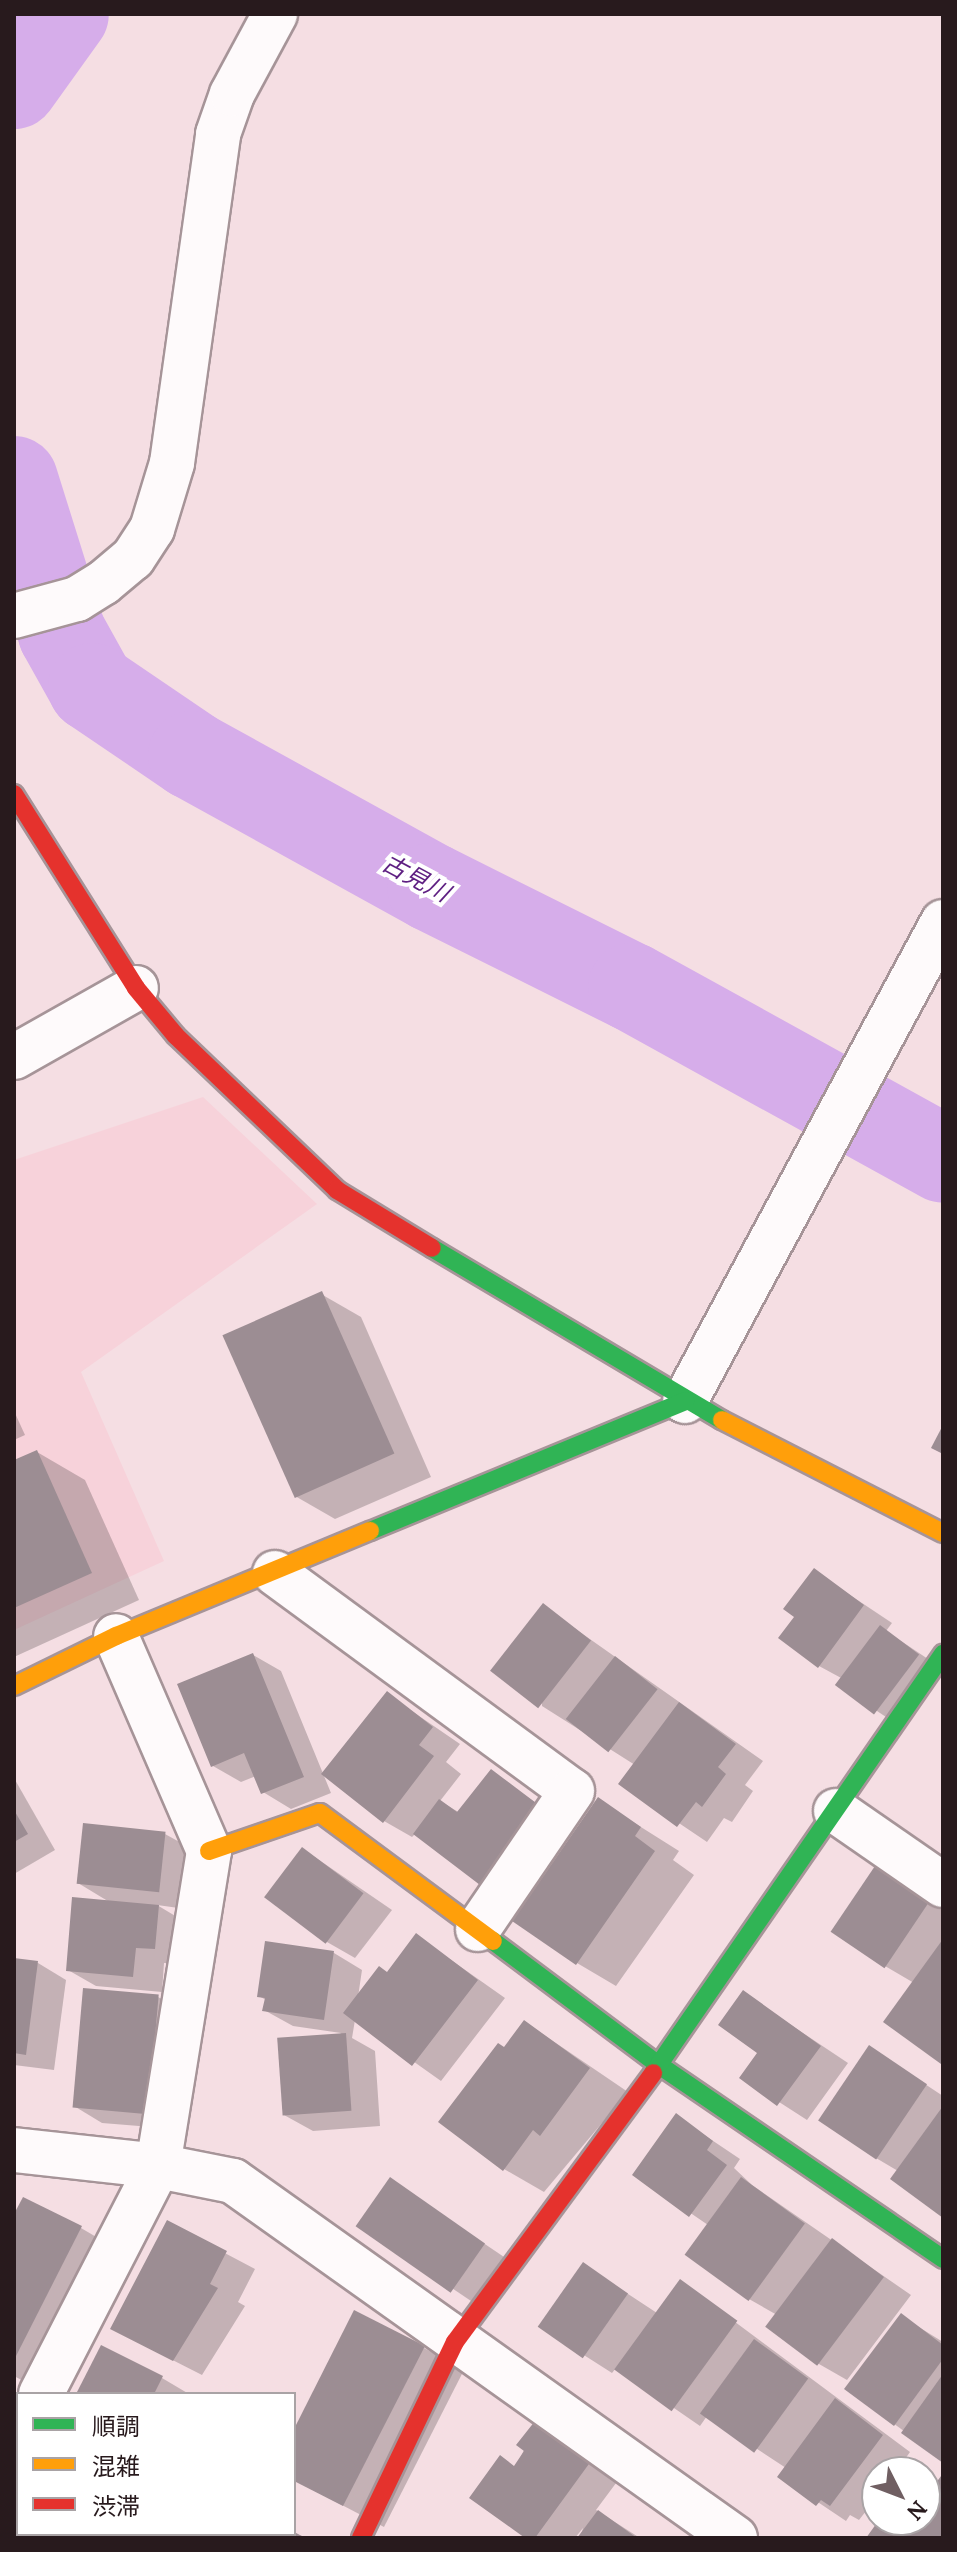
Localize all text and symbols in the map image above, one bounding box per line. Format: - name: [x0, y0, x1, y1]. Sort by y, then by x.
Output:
- water label: 古見川: [377, 848, 455, 908]
- legend: [16, 2392, 296, 2536]
- text: 順調: [92, 2411, 140, 2442]
- text: 混雑: [92, 2451, 140, 2482]
- north arrow: [861, 2456, 941, 2536]
- text: 渋滞: [92, 2491, 140, 2522]
- text: N: [901, 2495, 933, 2526]

